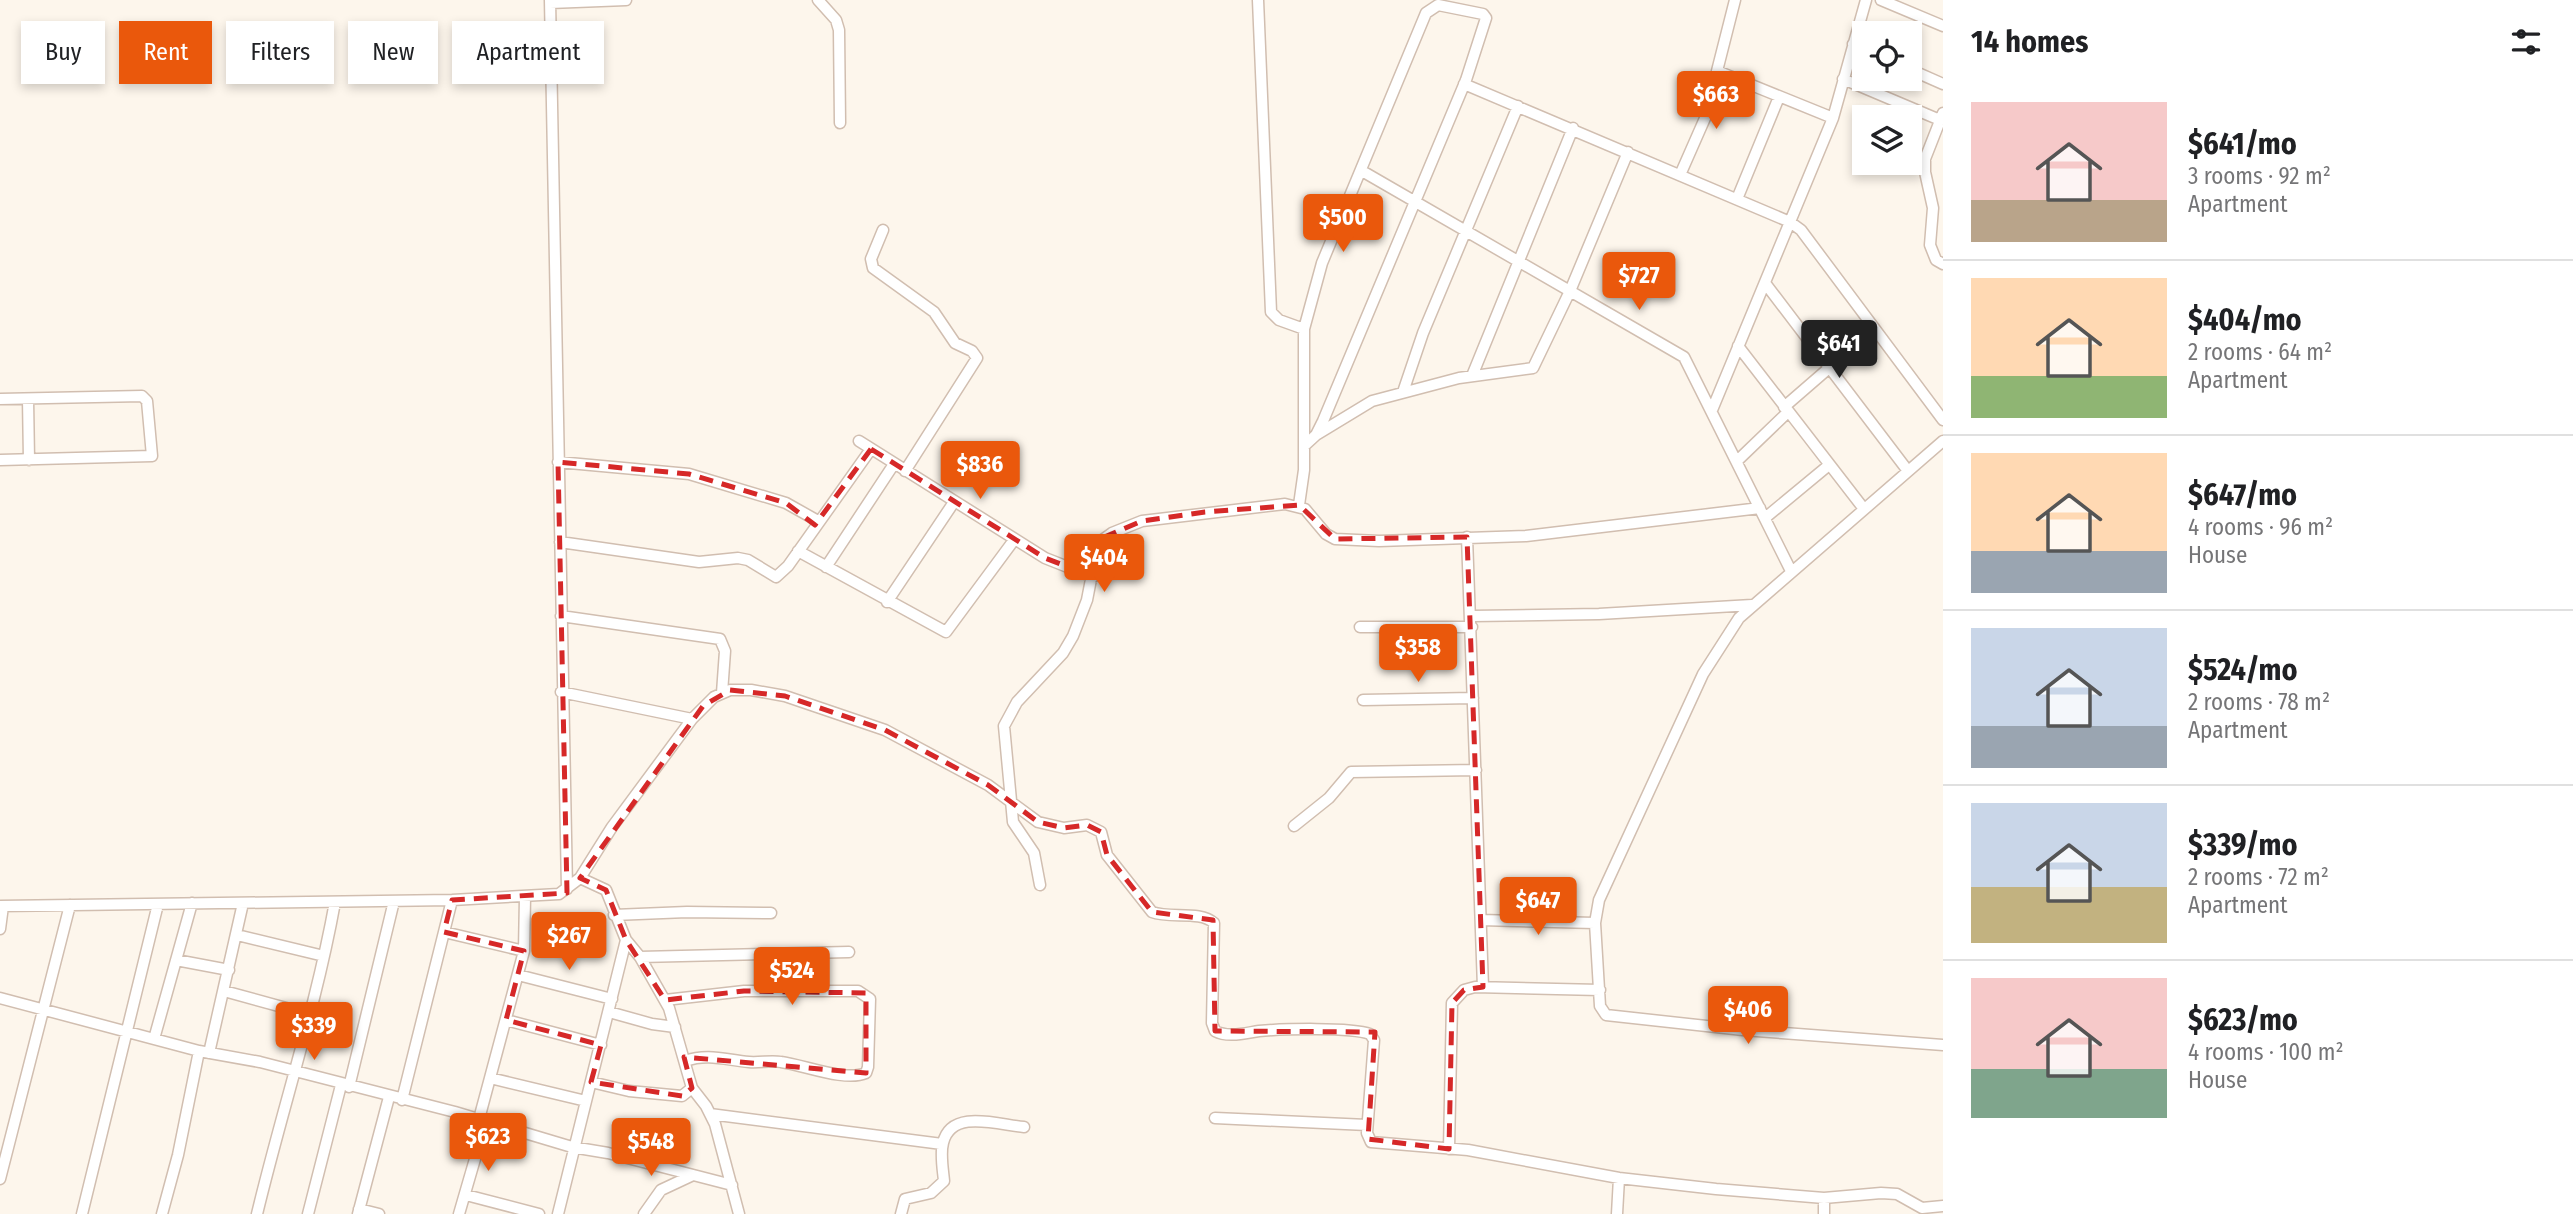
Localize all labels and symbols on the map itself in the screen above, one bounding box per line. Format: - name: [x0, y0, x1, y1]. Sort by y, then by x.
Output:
- pin: $663: [1675, 72, 1757, 131]
- pin: $500: [1302, 194, 1384, 254]
- pin: $727: [1598, 252, 1680, 312]
- pin: $641: [1798, 320, 1880, 380]
- pin: $836: [939, 442, 1021, 501]
- pin: $404: [1063, 534, 1145, 594]
- pin: $358: [1377, 624, 1459, 684]
- pin: $647: [1497, 878, 1579, 937]
- pin: $267: [528, 912, 610, 972]
- pin: $524: [751, 948, 833, 1007]
- pin: $406: [1707, 986, 1789, 1046]
- pin: $339: [273, 1002, 355, 1062]
- pin: $623: [447, 1114, 529, 1173]
- pin: $548: [610, 1118, 692, 1178]

